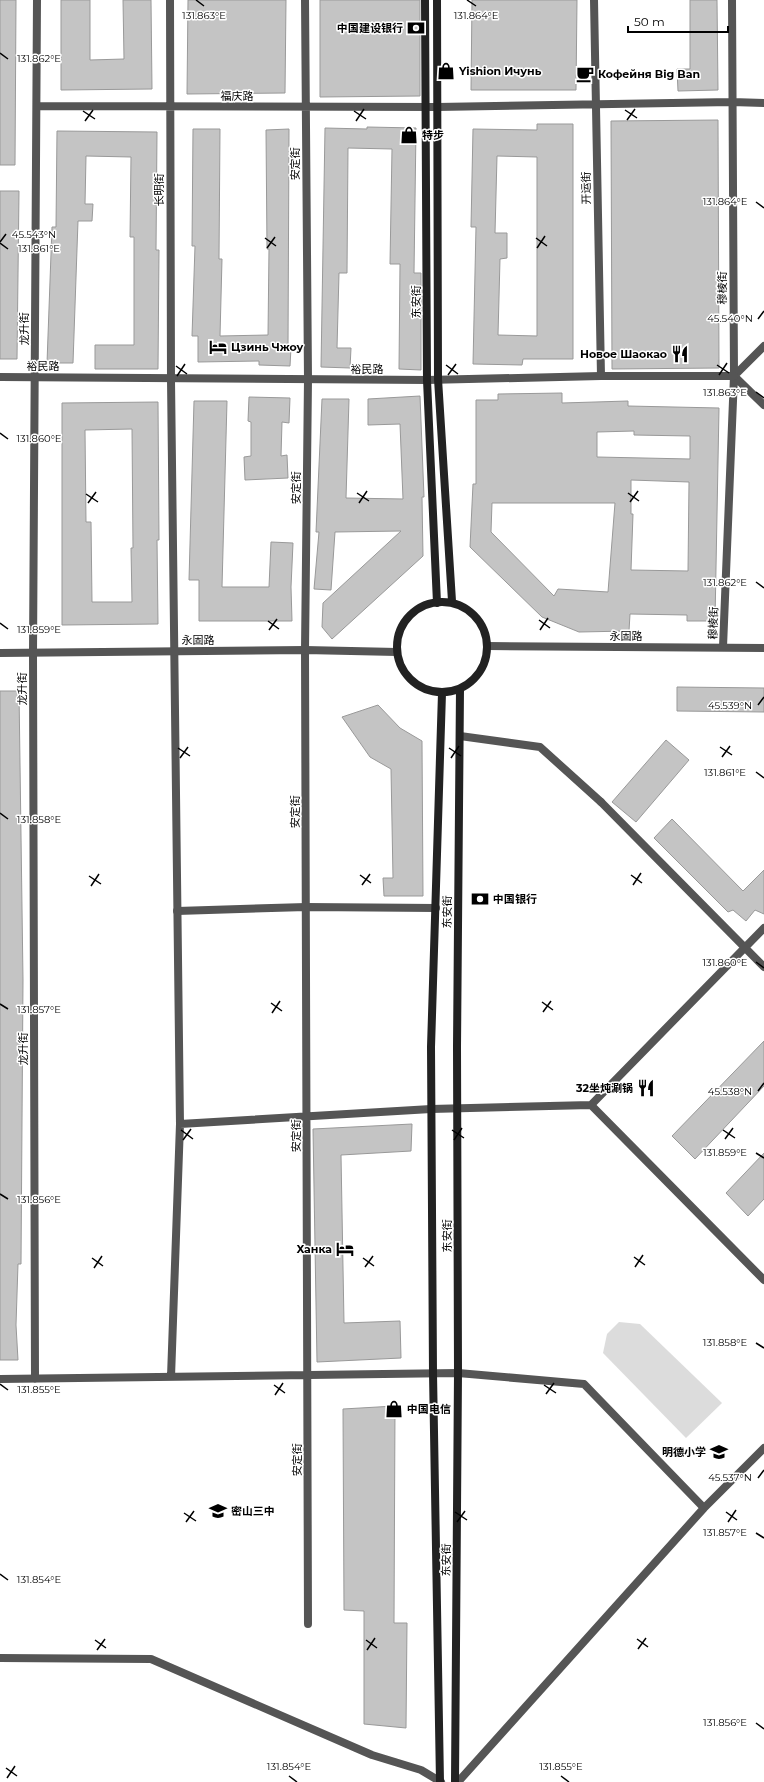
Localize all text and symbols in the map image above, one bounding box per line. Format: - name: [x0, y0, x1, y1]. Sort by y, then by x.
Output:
- scale bar: [628, 8, 728, 34]
- text: 131.863°E: [182, 9, 226, 22]
- text: 131.864°E: [454, 9, 499, 22]
- text: 50 m: [634, 14, 665, 29]
- bank icon: 中国建设银行: [406, 18, 426, 38]
- place label: 中国建设银行: [337, 21, 403, 35]
- text: 131.862°E: [17, 52, 61, 65]
- shop icon: Yishion Ичунь: [436, 61, 456, 81]
- place label: Yishion Ичунь: [458, 64, 542, 78]
- cafe icon: Кофейня Big Ban: [575, 64, 595, 84]
- place label: Кофейня Big Ban: [598, 67, 700, 81]
- street label: 福庆路: [221, 89, 254, 103]
- shop icon: 特步: [399, 125, 419, 145]
- place label: 特步: [422, 128, 444, 142]
- street label: 安定街: [288, 148, 302, 181]
- street label: 开运街: [579, 171, 593, 205]
- street label: 长明街: [152, 174, 166, 207]
- text: 131.864°E: [703, 195, 748, 208]
- text: 45.543°N: [12, 228, 56, 241]
- text: 131.861°E: [18, 242, 60, 255]
- street label: 穆棱街: [715, 272, 729, 305]
- street label: 东安街: [409, 286, 423, 319]
- text: 45.540°N: [707, 312, 753, 325]
- street label: 龙升街: [17, 313, 31, 346]
- hotel icon: Цзинь Чжоу: [208, 337, 228, 357]
- place label: Цзинь Чжоу: [231, 340, 304, 354]
- restaurant icon: Новое Шаокао: [670, 344, 690, 364]
- place label: Новое Шаокао: [580, 347, 667, 361]
- street label: 裕民路: [27, 359, 60, 373]
- street label: 裕民路: [351, 362, 384, 376]
- text: 131.863°E: [703, 386, 747, 399]
- text: 131.860°E: [16, 432, 62, 445]
- street label: 安定街: [289, 472, 303, 505]
- text: 131.862°E: [703, 576, 747, 589]
- street label: 穆棱街: [705, 606, 721, 640]
- text: 131.859°E: [17, 623, 61, 636]
- street label: 永固路: [610, 629, 643, 643]
- street label: 永固路: [182, 633, 215, 647]
- street label: 龙升街: [15, 673, 29, 706]
- text: 45.539°N: [708, 699, 752, 712]
- text: 131.861°E: [704, 766, 746, 779]
- street label: 安定街: [288, 796, 302, 829]
- text: 131.858°E: [17, 813, 61, 826]
- bank icon: 中国银行: [470, 889, 490, 909]
- place label: 中国银行: [493, 892, 537, 906]
- street label: 东安街: [440, 895, 454, 929]
- text: 131.860°E: [702, 956, 748, 969]
- text: 131.857°E: [17, 1003, 61, 1016]
- street label: 龙升街: [16, 1033, 30, 1066]
- restaurant icon: 32坐炖涮锅: [636, 1078, 656, 1098]
- place label: 32坐炖涮锅: [575, 1081, 633, 1095]
- text: 45.538°N: [708, 1085, 752, 1098]
- street label: 安定街: [289, 1120, 303, 1153]
- text: 131.859°E: [703, 1146, 747, 1159]
- text: 131.856°E: [17, 1193, 61, 1206]
- street label: 东安街: [440, 1220, 454, 1253]
- hotel icon: Ханка: [335, 1239, 355, 1259]
- place label: Ханка: [296, 1242, 332, 1256]
- text: 131.858°E: [703, 1336, 747, 1349]
- text: 131.855°E: [17, 1383, 61, 1396]
- shop icon: 中国电信: [384, 1399, 404, 1419]
- place label: 中国电信: [407, 1402, 451, 1416]
- school or university icon: 明德小学: [709, 1442, 729, 1462]
- street label: 安定街: [290, 1444, 304, 1477]
- place label: 明德小学: [662, 1445, 706, 1459]
- text: 45.537°N: [708, 1471, 752, 1484]
- school or university icon: 密山三中: [208, 1501, 228, 1521]
- place label: 密山三中: [231, 1504, 275, 1518]
- text: 131.857°E: [703, 1526, 747, 1539]
- street label: 东安街: [439, 1543, 453, 1577]
- text: 131.854°E: [17, 1573, 61, 1586]
- text: 131.856°E: [703, 1716, 747, 1729]
- text: 131.854°E: [267, 1760, 311, 1773]
- text: 131.855°E: [539, 1760, 583, 1773]

